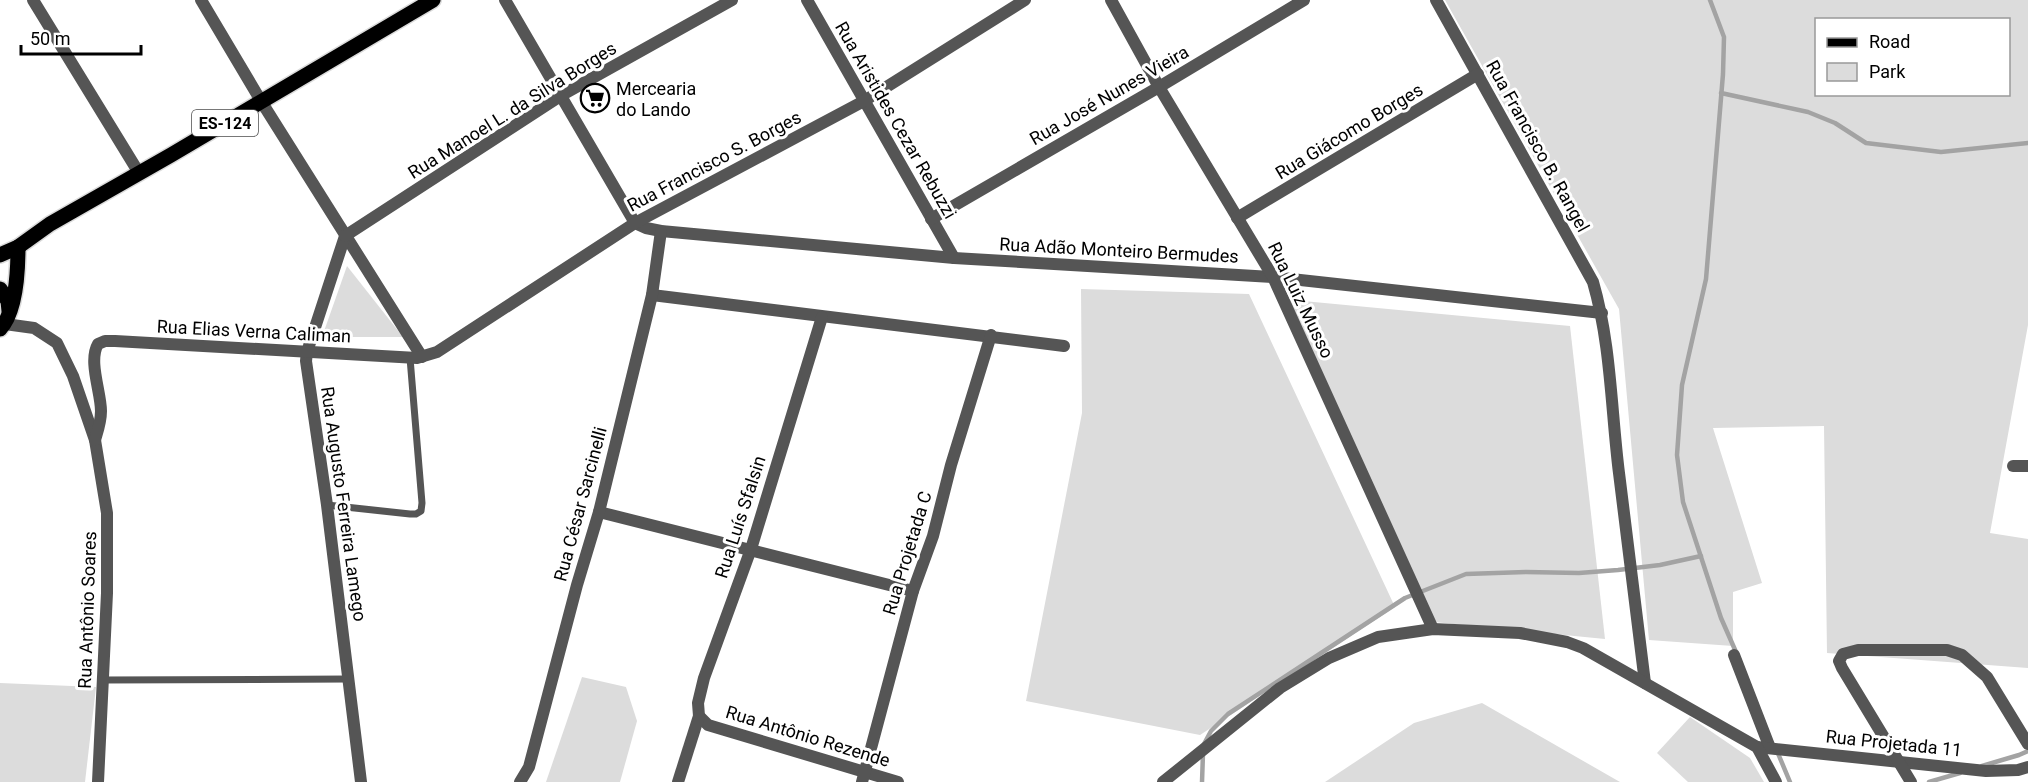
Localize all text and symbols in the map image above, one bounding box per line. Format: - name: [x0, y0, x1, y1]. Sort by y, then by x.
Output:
- scale bar: [21, 18, 141, 56]
- street label: Rua Aristides Cezar Rebuzzi: [831, 18, 961, 222]
- legend: [1815, 18, 2010, 96]
- text: 50 m: [30, 28, 70, 49]
- text: Road: [1869, 31, 1910, 52]
- street label: Rua Manoel L. da Silva Borges: [404, 37, 620, 183]
- street label: Rua José Nunes Vieira: [1026, 41, 1192, 149]
- street label: Rua Francisco B. Rangel: [1482, 57, 1594, 235]
- text: Park: [1869, 61, 1906, 82]
- place label: Mercearia do Lando: [616, 78, 696, 120]
- street label: Rua Giácomo Borges: [1271, 79, 1427, 183]
- supermarket icon: Mercearia do Lando: [579, 82, 611, 114]
- street label: Rua Francisco S. Borges: [623, 106, 805, 216]
- road number: ES-124: [192, 110, 258, 136]
- street label: Rua Adão Monteiro Bermudes: [999, 233, 1239, 267]
- street label: Rua Luiz Musso: [1264, 238, 1338, 362]
- street label: Rua Elias Verna Caliman: [156, 315, 352, 347]
- street label: Rua Augusto Ferreira Lamego: [317, 385, 371, 623]
- street label: Rua César Sarcinelli: [549, 424, 611, 584]
- street label: Rua Luís Sfalsin: [710, 453, 770, 581]
- street label: Rua Projetada C: [878, 488, 936, 618]
- street label: Rua Antônio Soares: [74, 531, 100, 689]
- street label: Rua Antônio Rezende: [723, 701, 893, 771]
- street label: Rua Projetada 11: [1825, 725, 1963, 761]

